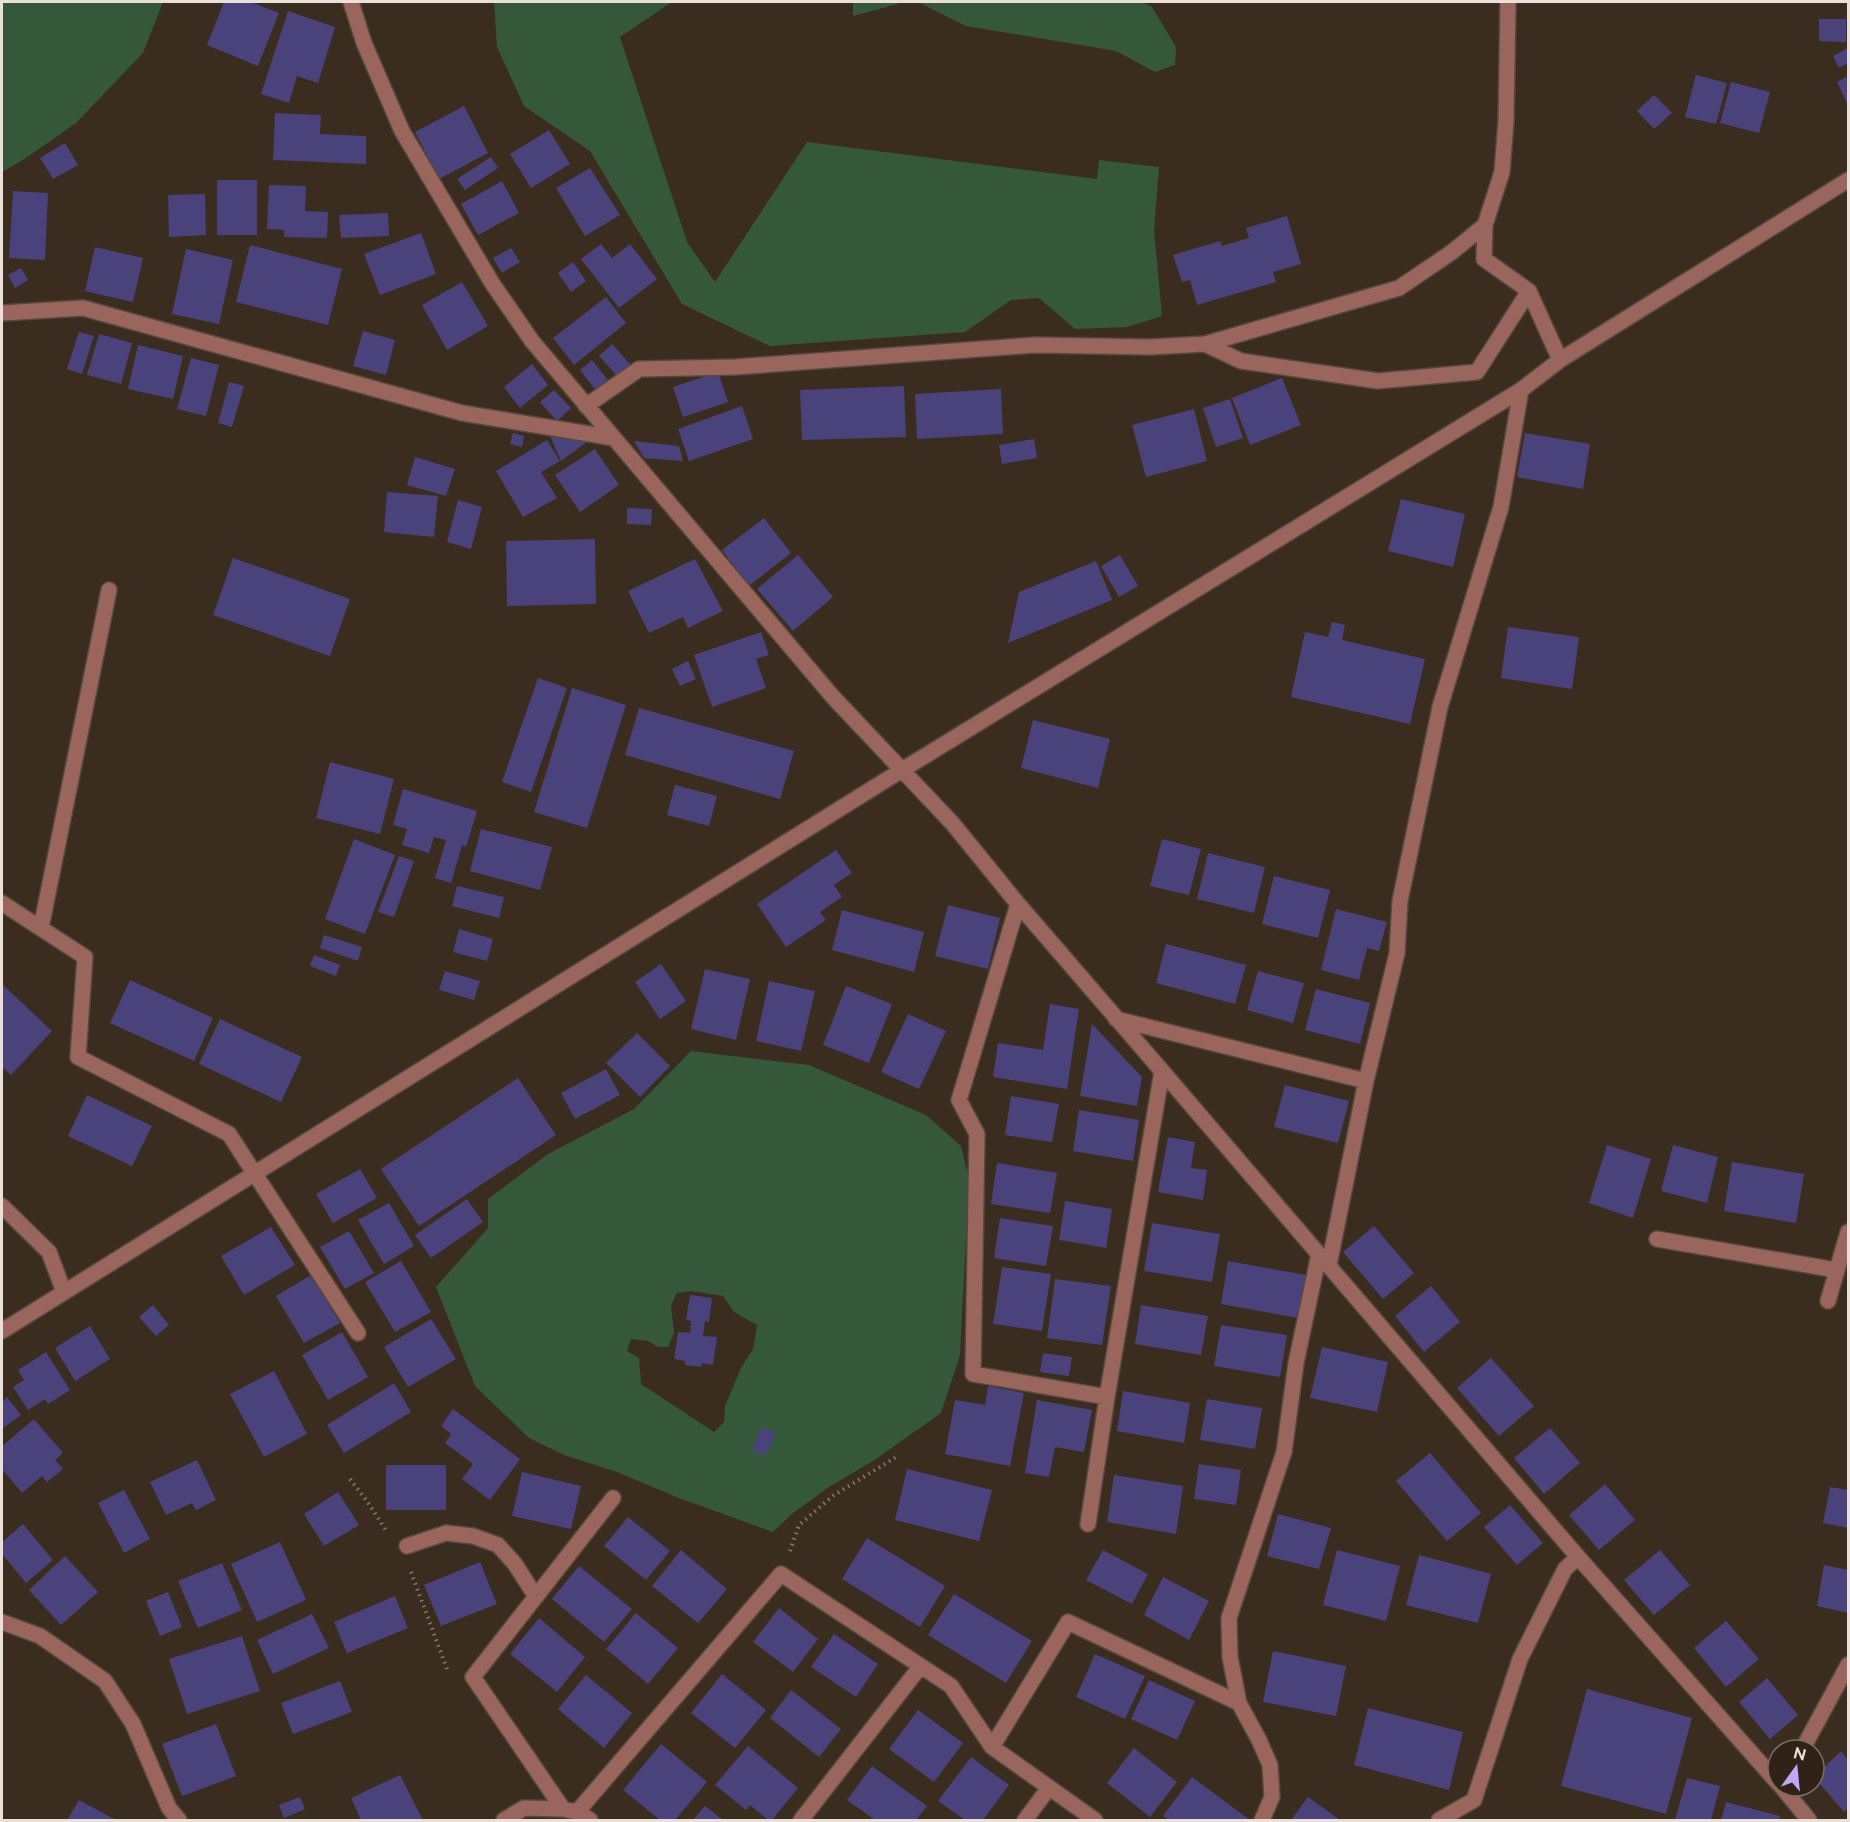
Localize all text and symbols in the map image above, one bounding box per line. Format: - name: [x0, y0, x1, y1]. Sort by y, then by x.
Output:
- north arrow: [1766, 1738, 1826, 1798]
- text: N: [1791, 1743, 1808, 1765]

